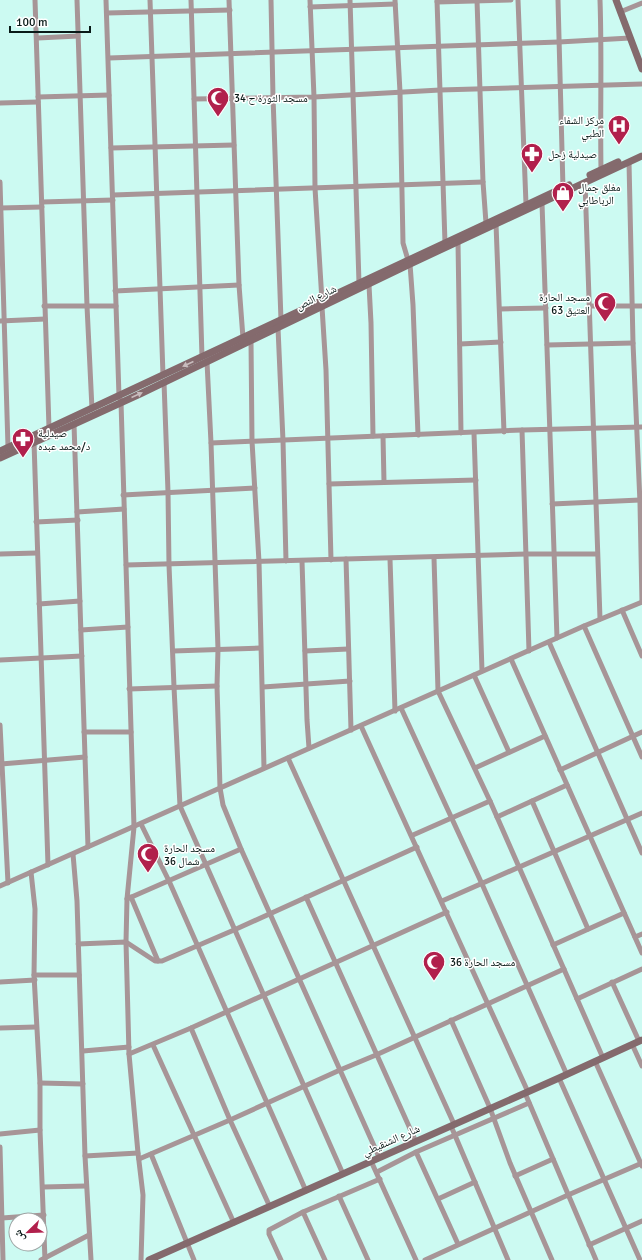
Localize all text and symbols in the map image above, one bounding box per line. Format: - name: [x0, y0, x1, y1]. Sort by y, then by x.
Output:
- scale bar: [10, 8, 90, 34]
- text: 100 m: [16, 15, 48, 30]
- mosque icon: مسجد الثورة ح 34: [205, 85, 231, 118]
- place label: مسجد الثورة ح 34: [234, 92, 308, 105]
- hospital icon: مركز الشفاء الطبي: [606, 113, 632, 146]
- place label: مركز الشفاء الطبي: [559, 114, 604, 142]
- pharmacy icon: صيدلية زحل: [519, 141, 545, 174]
- place label: صيدلية زحل: [548, 148, 597, 161]
- shop icon: مغلق جمال الرباطابي: [550, 180, 576, 213]
- place label: مغلق جمال الرباطابي: [578, 181, 621, 209]
- street label: شارع النص: [294, 282, 339, 313]
- mosque icon: مسجد الحارة 63 العتيق: [592, 290, 618, 323]
- place label: مسجد الحارة 63 العتيق: [539, 291, 590, 317]
- one-way arrow: [183, 361, 194, 367]
- one-way arrow: [131, 392, 143, 398]
- pharmacy icon: صيدلية د/محمد عبده: [10, 426, 36, 459]
- place label: صيدلية د/محمد عبده: [38, 427, 91, 453]
- mosque icon: مسجد الحارة 36 شمال: [135, 841, 161, 874]
- place label: مسجد الحارة 36 شمال: [164, 842, 215, 868]
- mosque icon: مسجد الحارة 36: [421, 949, 447, 982]
- place label: مسجد الحارة 36: [450, 956, 515, 969]
- street label: شارع الشنقيطي: [360, 1122, 423, 1161]
- north arrow: [8, 1212, 48, 1252]
- text: ش: [11, 1227, 28, 1244]

